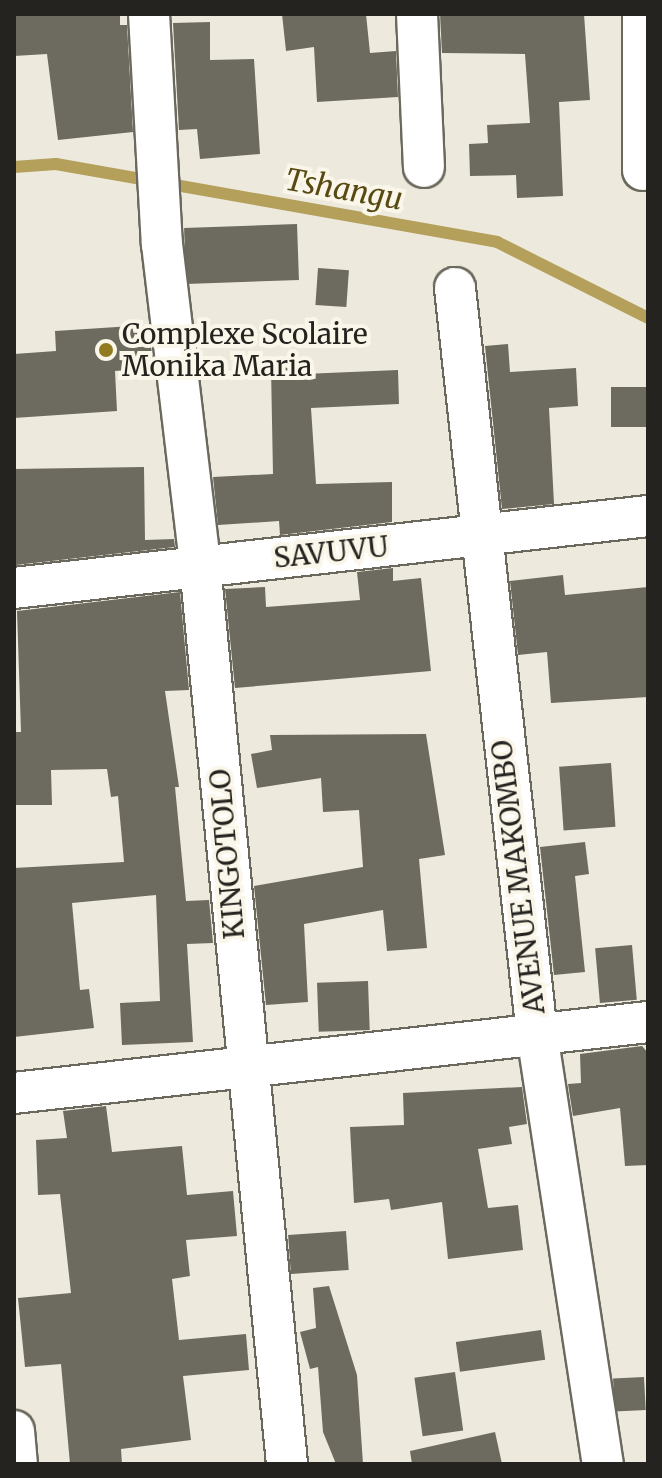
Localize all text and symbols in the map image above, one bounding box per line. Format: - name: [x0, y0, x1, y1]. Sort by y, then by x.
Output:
- water label: Tshangu: [282, 161, 406, 217]
- place label: Complexe Scolaire Monika Maria: [122, 317, 368, 383]
- marker: Complexe Scolaire Monika Maria: [97, 341, 115, 359]
- street label: SAVUVU: [272, 529, 390, 575]
- street label: AVENUE MAKOMBO: [485, 738, 551, 1016]
- street label: KINGOTOLO: [203, 767, 251, 941]

